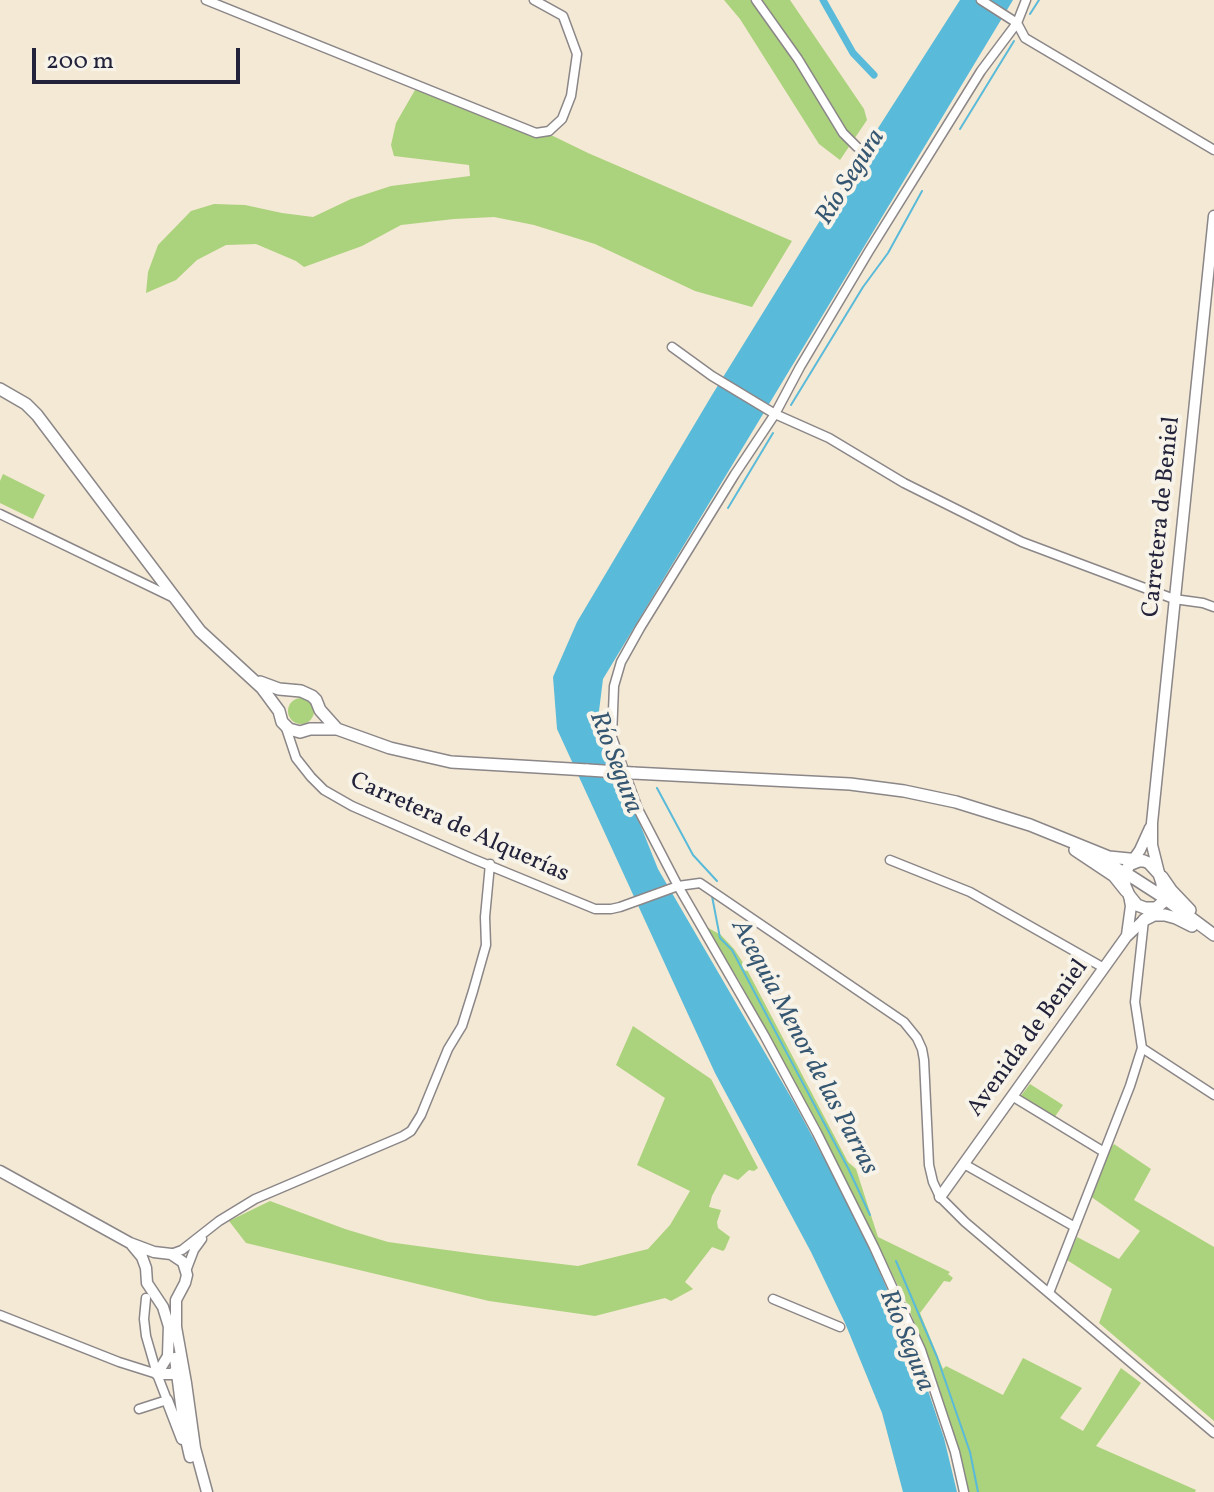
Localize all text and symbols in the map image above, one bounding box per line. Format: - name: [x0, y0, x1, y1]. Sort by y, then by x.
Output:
- scale bar: [36, 32, 244, 82]
- text: 200 m: [46, 45, 114, 79]
- water label: Río Segura: [810, 124, 894, 232]
- street label: Carretera de Beniel: [1138, 415, 1188, 619]
- water label: Río Segura: [580, 708, 648, 818]
- street label: Carretera de Alquerías: [345, 768, 573, 890]
- water label: Acequia Menor de las Parras: [723, 915, 883, 1181]
- street label: Avenida de Beniel: [962, 955, 1096, 1123]
- water label: Río Segura: [871, 1286, 939, 1396]

